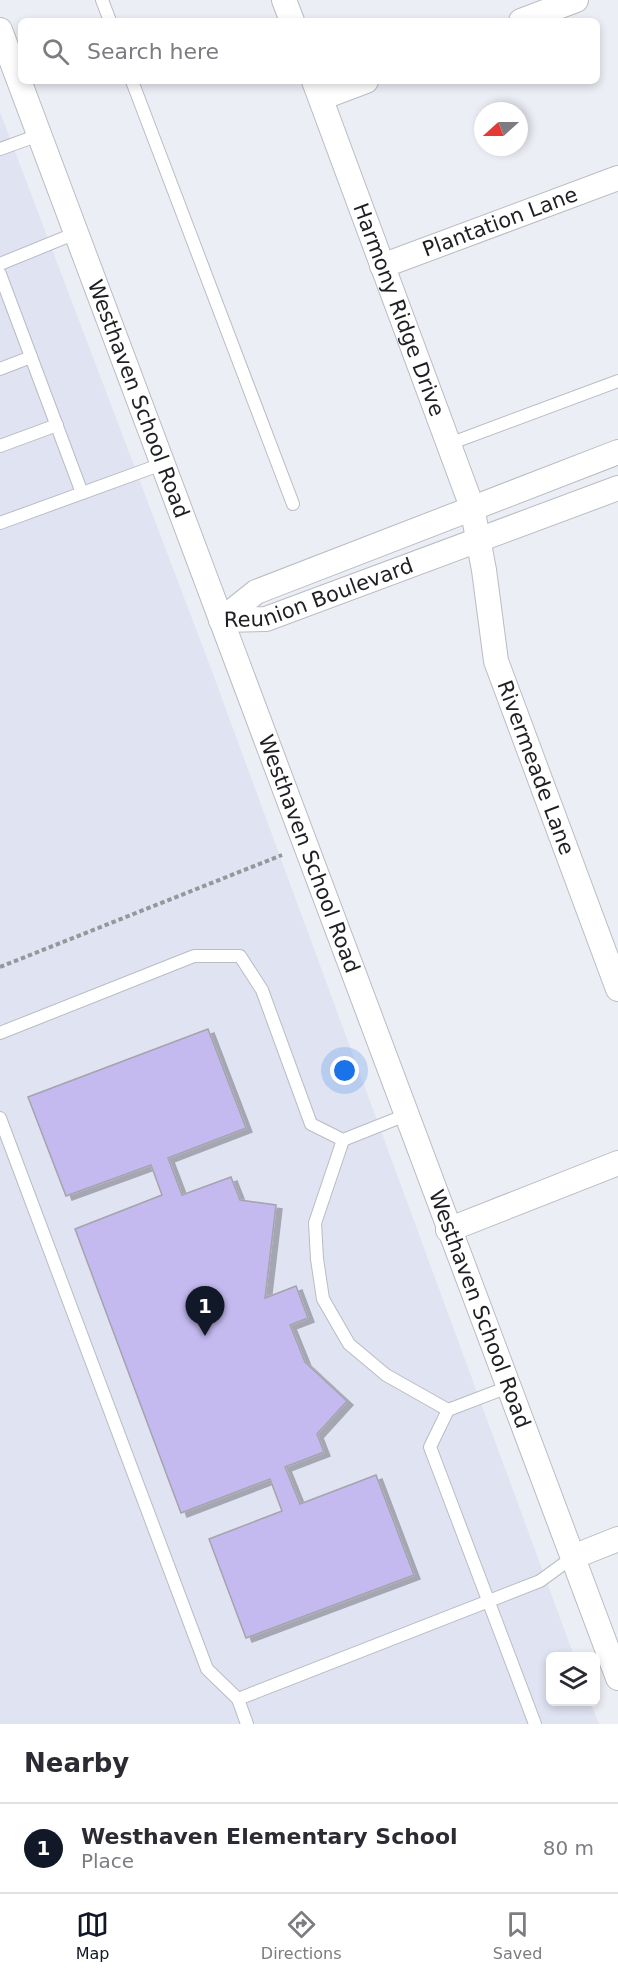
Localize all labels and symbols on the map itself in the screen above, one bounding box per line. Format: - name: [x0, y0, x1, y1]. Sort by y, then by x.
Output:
- north arrow: [474, 102, 528, 156]
- street label: Plantation Lane: [419, 182, 581, 262]
- street label: Harmony Ridge Drive: [348, 200, 449, 420]
- street label: Westhaven School Road: [83, 277, 194, 521]
- street label: Reunion Boulevard: [224, 553, 416, 632]
- street label: Rivermeade Lane: [492, 677, 579, 858]
- street label: Westhaven School Road: [253, 732, 365, 976]
- your location: [330, 1056, 359, 1085]
- street label: Westhaven School Road: [424, 1187, 535, 1431]
- pin: 1: [186, 1286, 224, 1336]

